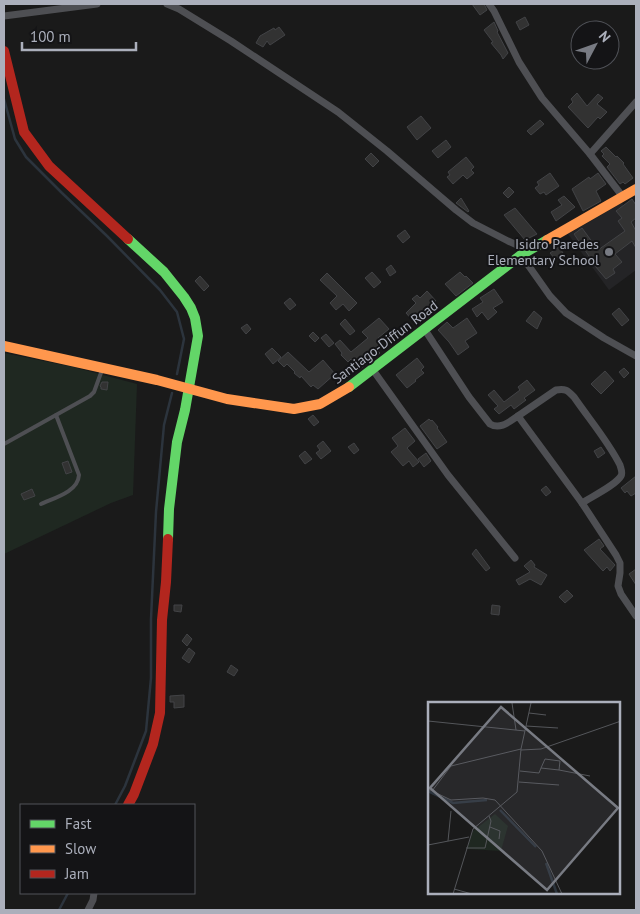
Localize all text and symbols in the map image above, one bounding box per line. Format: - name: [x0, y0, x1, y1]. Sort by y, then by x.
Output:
- scale bar: [22, 20, 136, 52]
- north arrow: [570, 20, 620, 70]
- text: 100 m: [30, 27, 71, 46]
- text: N: [595, 27, 615, 46]
- place label: Isidro Paredes Elementary School: [487, 235, 599, 269]
- marker: Isidro Paredes Elementary School: [603, 246, 615, 258]
- street label: Santiago-Diffun Road: [328, 296, 442, 388]
- inset map: [428, 702, 620, 894]
- legend: [20, 804, 195, 894]
- text: Fast: [65, 814, 92, 833]
- text: Slow: [65, 839, 96, 858]
- text: Jam: [64, 864, 89, 883]

